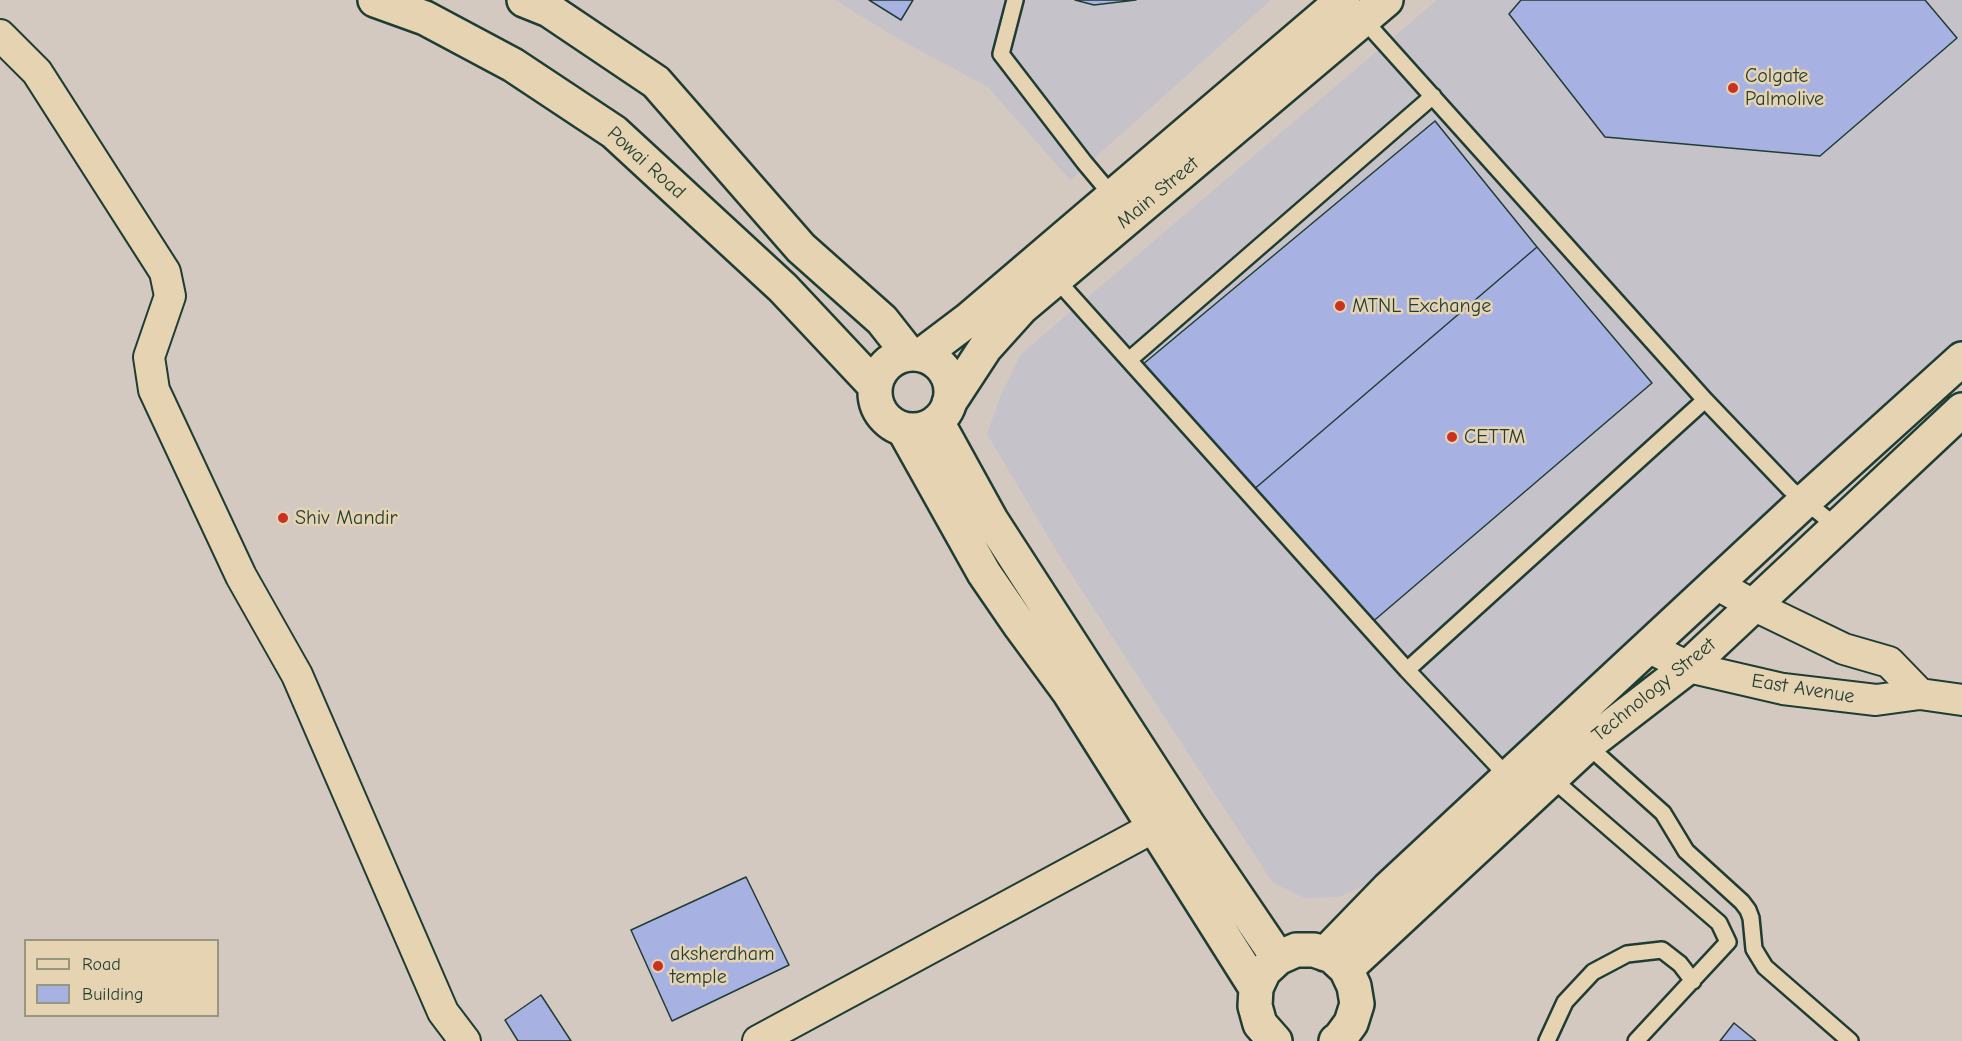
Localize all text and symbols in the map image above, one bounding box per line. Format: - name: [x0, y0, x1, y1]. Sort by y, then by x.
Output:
- place label: Colgate Palmolive: [1745, 64, 1824, 111]
- marker: Colgate Palmolive: [1726, 81, 1740, 95]
- street label: Powai Road: [602, 122, 690, 204]
- street label: Main Street: [1112, 152, 1204, 234]
- place label: MTNL Exchange: [1352, 294, 1491, 318]
- marker: MTNL Exchange: [1333, 299, 1347, 313]
- place label: CETTM: [1464, 425, 1525, 449]
- marker: CETTM: [1445, 430, 1459, 444]
- place label: Shiv Mandir: [295, 506, 398, 530]
- marker: Shiv Mandir: [276, 511, 290, 525]
- street label: Technology Street: [1587, 633, 1721, 747]
- street label: East Avenue: [1750, 669, 1856, 709]
- legend: [24, 939, 219, 1017]
- place label: aksherdham temple: [670, 942, 775, 989]
- text: Road: [82, 954, 121, 975]
- marker: aksherdham temple: [651, 959, 665, 973]
- text: Building: [82, 984, 144, 1005]

